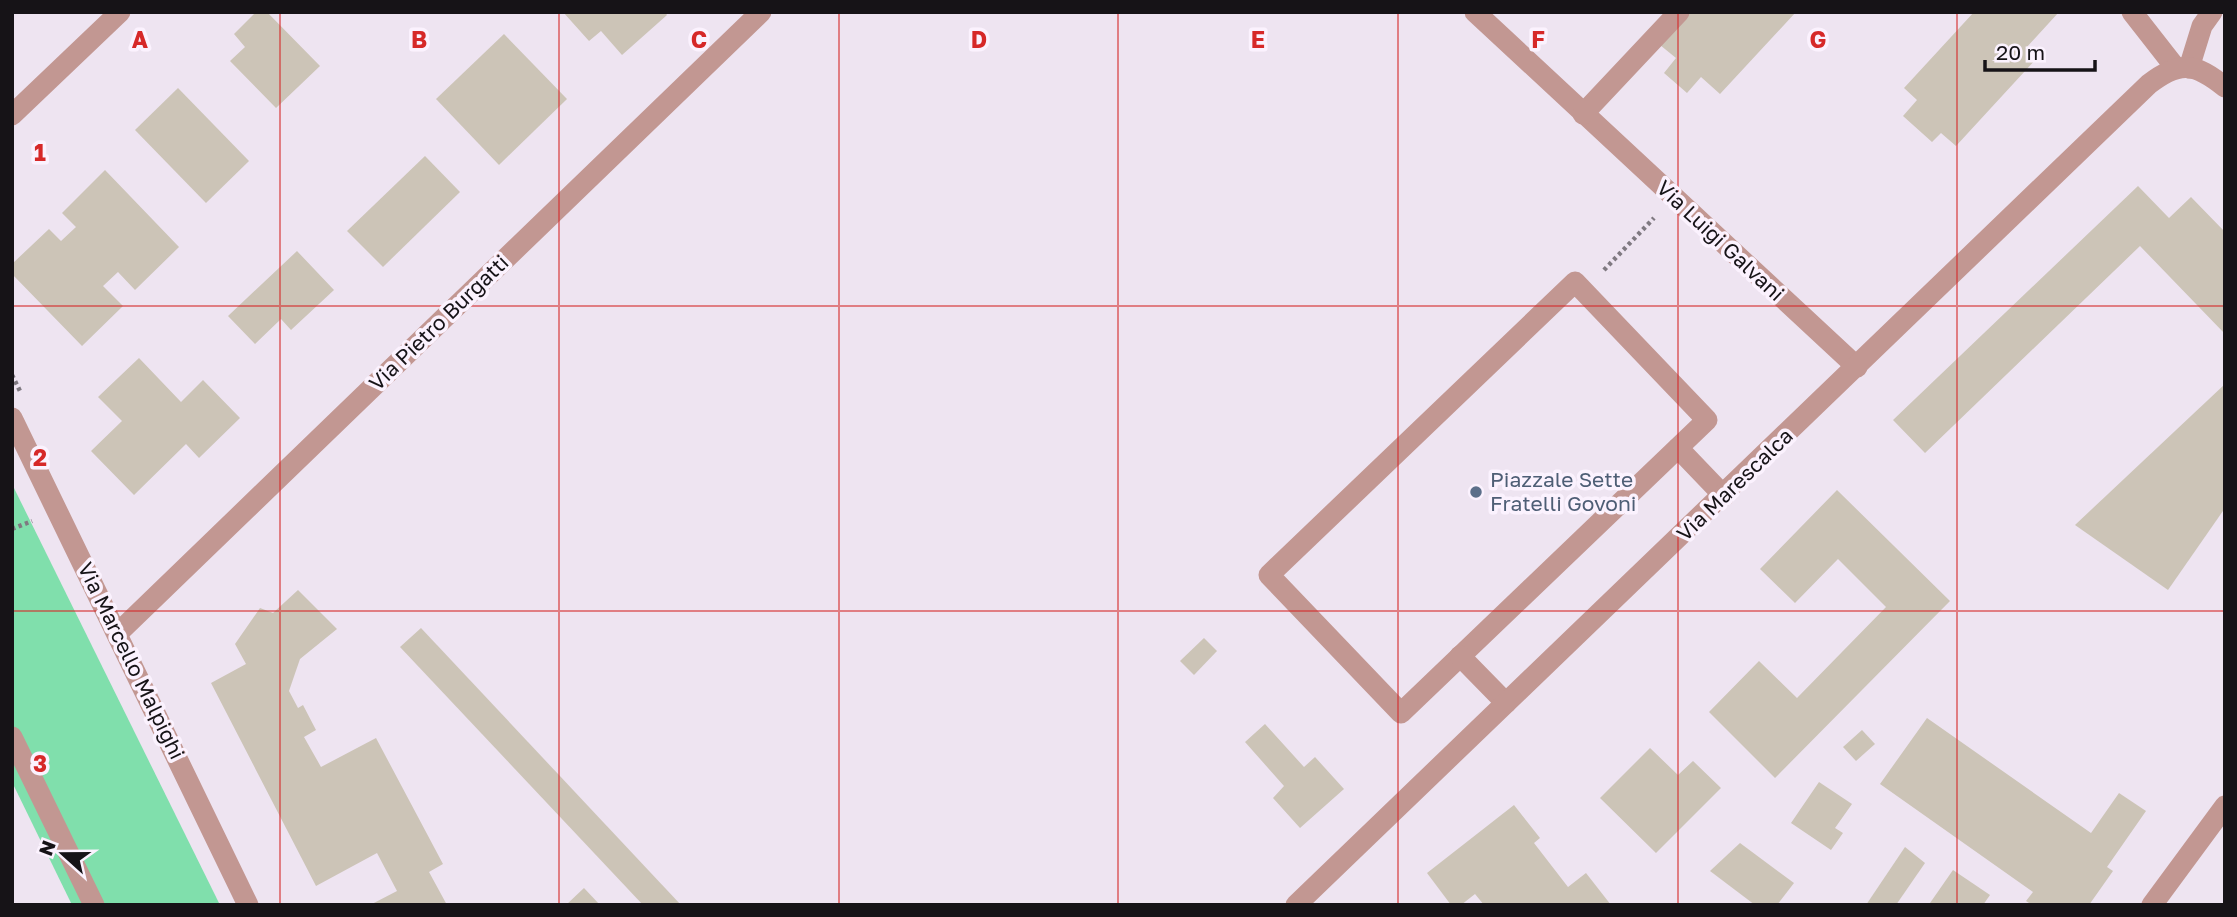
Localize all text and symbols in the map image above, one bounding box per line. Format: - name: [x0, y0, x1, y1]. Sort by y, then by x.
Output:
- text: A: [132, 25, 149, 53]
- text: B: [411, 25, 427, 53]
- text: C: [691, 25, 707, 53]
- text: D: [971, 25, 987, 53]
- text: E: [1251, 25, 1265, 53]
- text: F: [1531, 25, 1545, 53]
- text: G: [1810, 25, 1826, 53]
- scale bar: [1985, 28, 2095, 72]
- text: 20 m: [1996, 39, 2045, 65]
- text: 1: [34, 138, 46, 166]
- street label: Via Luigi Galvani: [1651, 174, 1790, 306]
- street label: Via Pietro Burgatti: [363, 249, 514, 396]
- street label: Via Marescalca: [1671, 422, 1798, 546]
- text: 2: [33, 443, 47, 471]
- place label: Piazzale Sette Fratelli Govoni: [1490, 466, 1637, 516]
- marker: Piazzale Sette Fratelli Govoni: [1468, 484, 1484, 500]
- street label: Via Marcello Malpighi: [73, 558, 191, 763]
- text: 3: [33, 749, 47, 777]
- north arrow: [28, 819, 98, 889]
- text: N: [33, 837, 60, 859]

